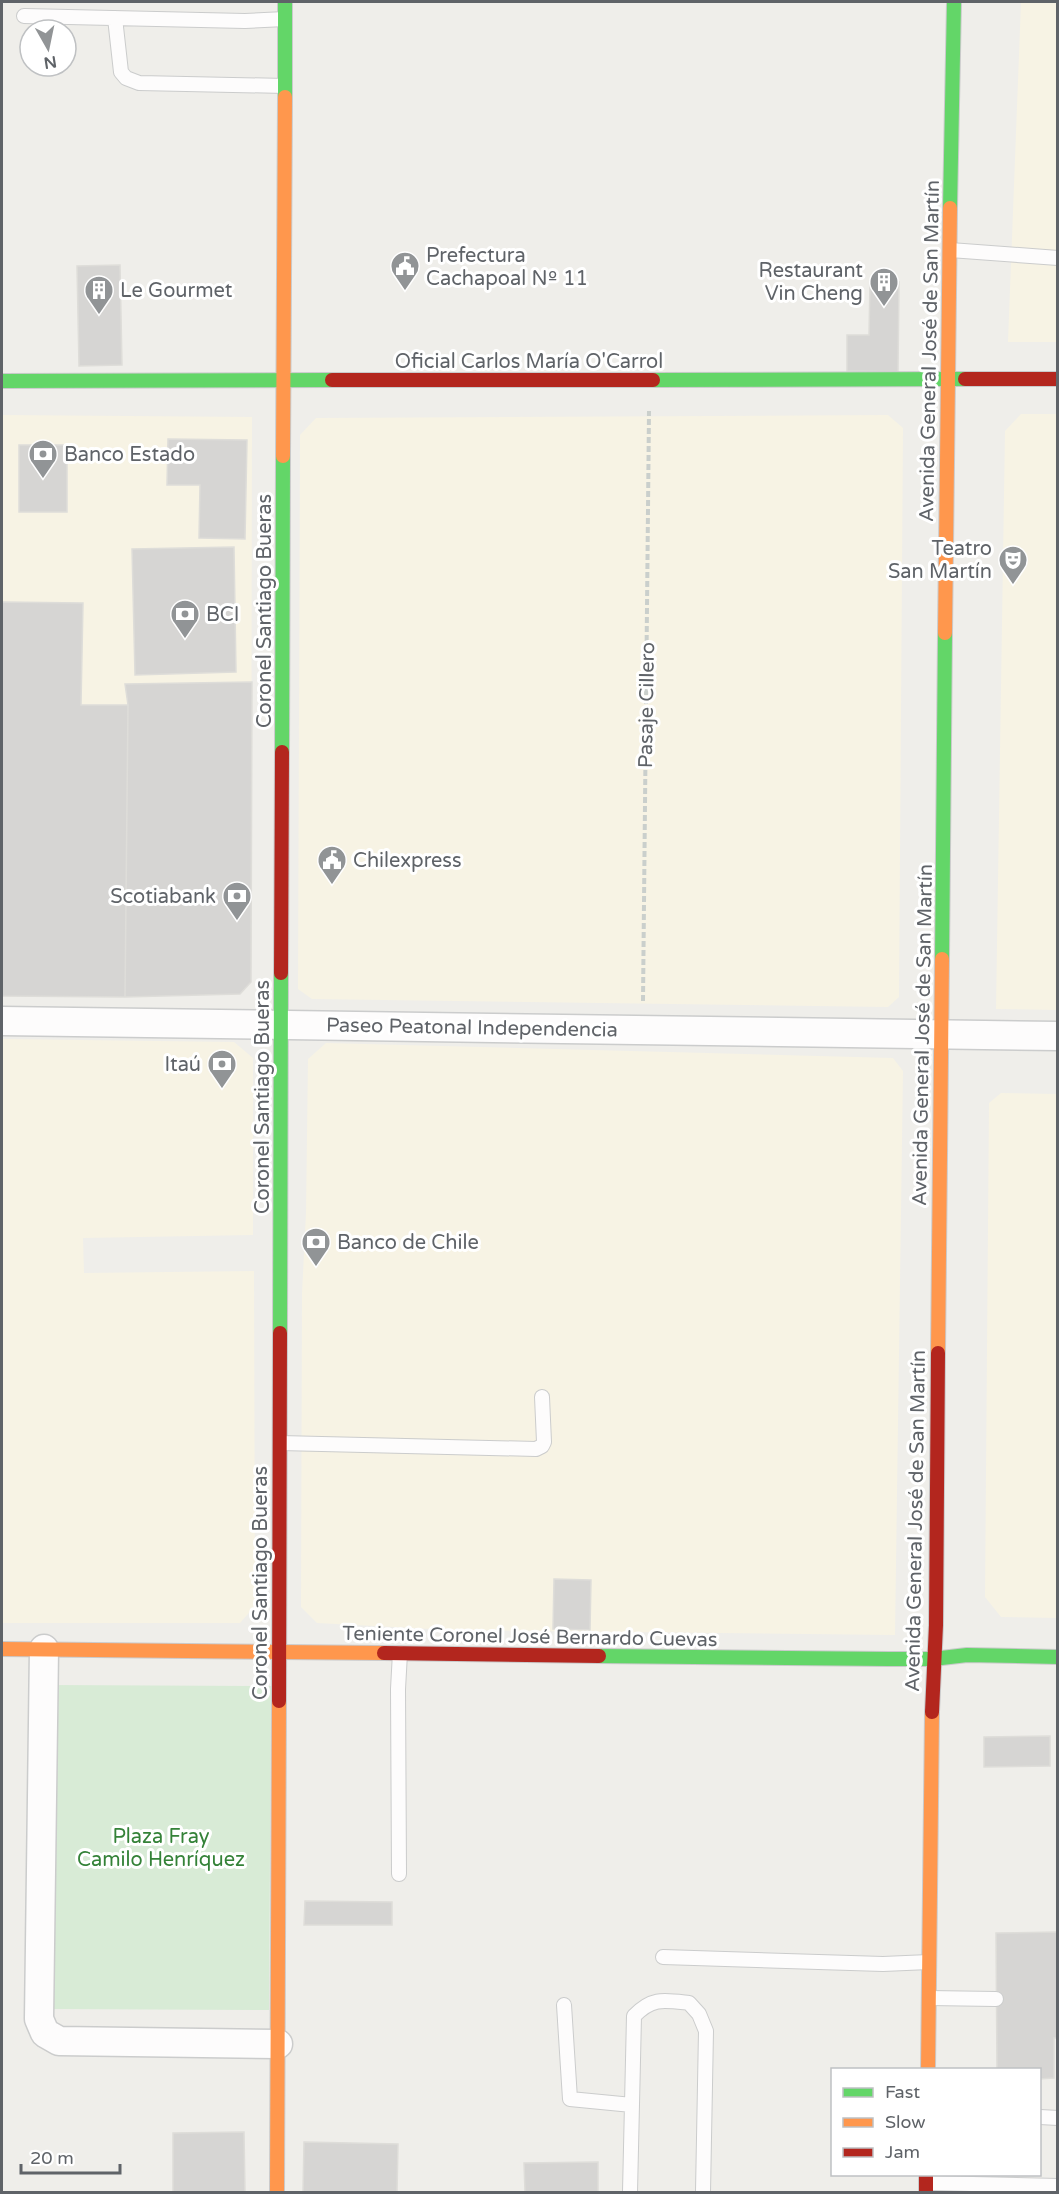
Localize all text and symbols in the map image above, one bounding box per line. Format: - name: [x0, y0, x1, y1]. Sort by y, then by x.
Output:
- north arrow: [18, 18, 78, 78]
- text: N: [42, 51, 58, 73]
- street label: Avenida General José de San Martín: [915, 180, 945, 522]
- place label: Prefectura Cachapoal Nº 11: [426, 244, 588, 291]
- public building icon: Prefectura Cachapoal Nº 11: [389, 250, 421, 292]
- place label: Restaurant Vin Cheng: [758, 259, 863, 306]
- building icon: Restaurant Vin Cheng: [868, 266, 900, 308]
- building icon: Le Gourmet: [83, 274, 115, 316]
- place label: Le Gourmet: [120, 279, 233, 303]
- street label: Oficial Carlos María O'Carrol: [395, 350, 663, 374]
- bank icon: Banco Estado: [27, 438, 59, 480]
- place label: Banco Estado: [64, 443, 195, 467]
- street label: Coronel Santiago Bueras: [253, 494, 277, 728]
- place label: Teatro San Martín: [888, 537, 992, 584]
- theatre icon: Teatro San Martín: [997, 544, 1029, 586]
- bank icon: BCI: [169, 598, 201, 640]
- place label: BCI: [206, 603, 239, 627]
- street label: Pasaje Cillero: [634, 642, 660, 768]
- public building icon: Chilexpress: [316, 844, 348, 886]
- place label: Chilexpress: [353, 849, 462, 873]
- street label: Avenida General José de San Martín: [908, 864, 938, 1206]
- bank icon: Scotiabank: [221, 880, 253, 922]
- place label: Scotiabank: [110, 885, 216, 909]
- street label: Coronel Santiago Bueras: [251, 980, 275, 1214]
- street label: Paseo Peatonal Independencia: [326, 1013, 618, 1043]
- bank icon: Itaú: [206, 1048, 238, 1090]
- place label: Itaú: [165, 1053, 201, 1077]
- bank icon: Banco de Chile: [300, 1226, 332, 1268]
- place label: Banco de Chile: [337, 1231, 479, 1255]
- street label: Avenida General José de San Martín: [901, 1350, 931, 1692]
- street label: Coronel Santiago Bueras: [249, 1466, 273, 1700]
- street label: Teniente Coronel José Bernardo Cuevas: [342, 1622, 718, 1652]
- park label: Plaza Fray Camilo Henríquez: [77, 1825, 245, 1872]
- legend: [831, 2068, 1041, 2176]
- text: Fast: [885, 2081, 920, 2103]
- text: Slow: [885, 2111, 926, 2133]
- scale bar: [21, 2137, 120, 2175]
- text: Jam: [885, 2141, 920, 2163]
- text: 20 m: [30, 2147, 74, 2169]

